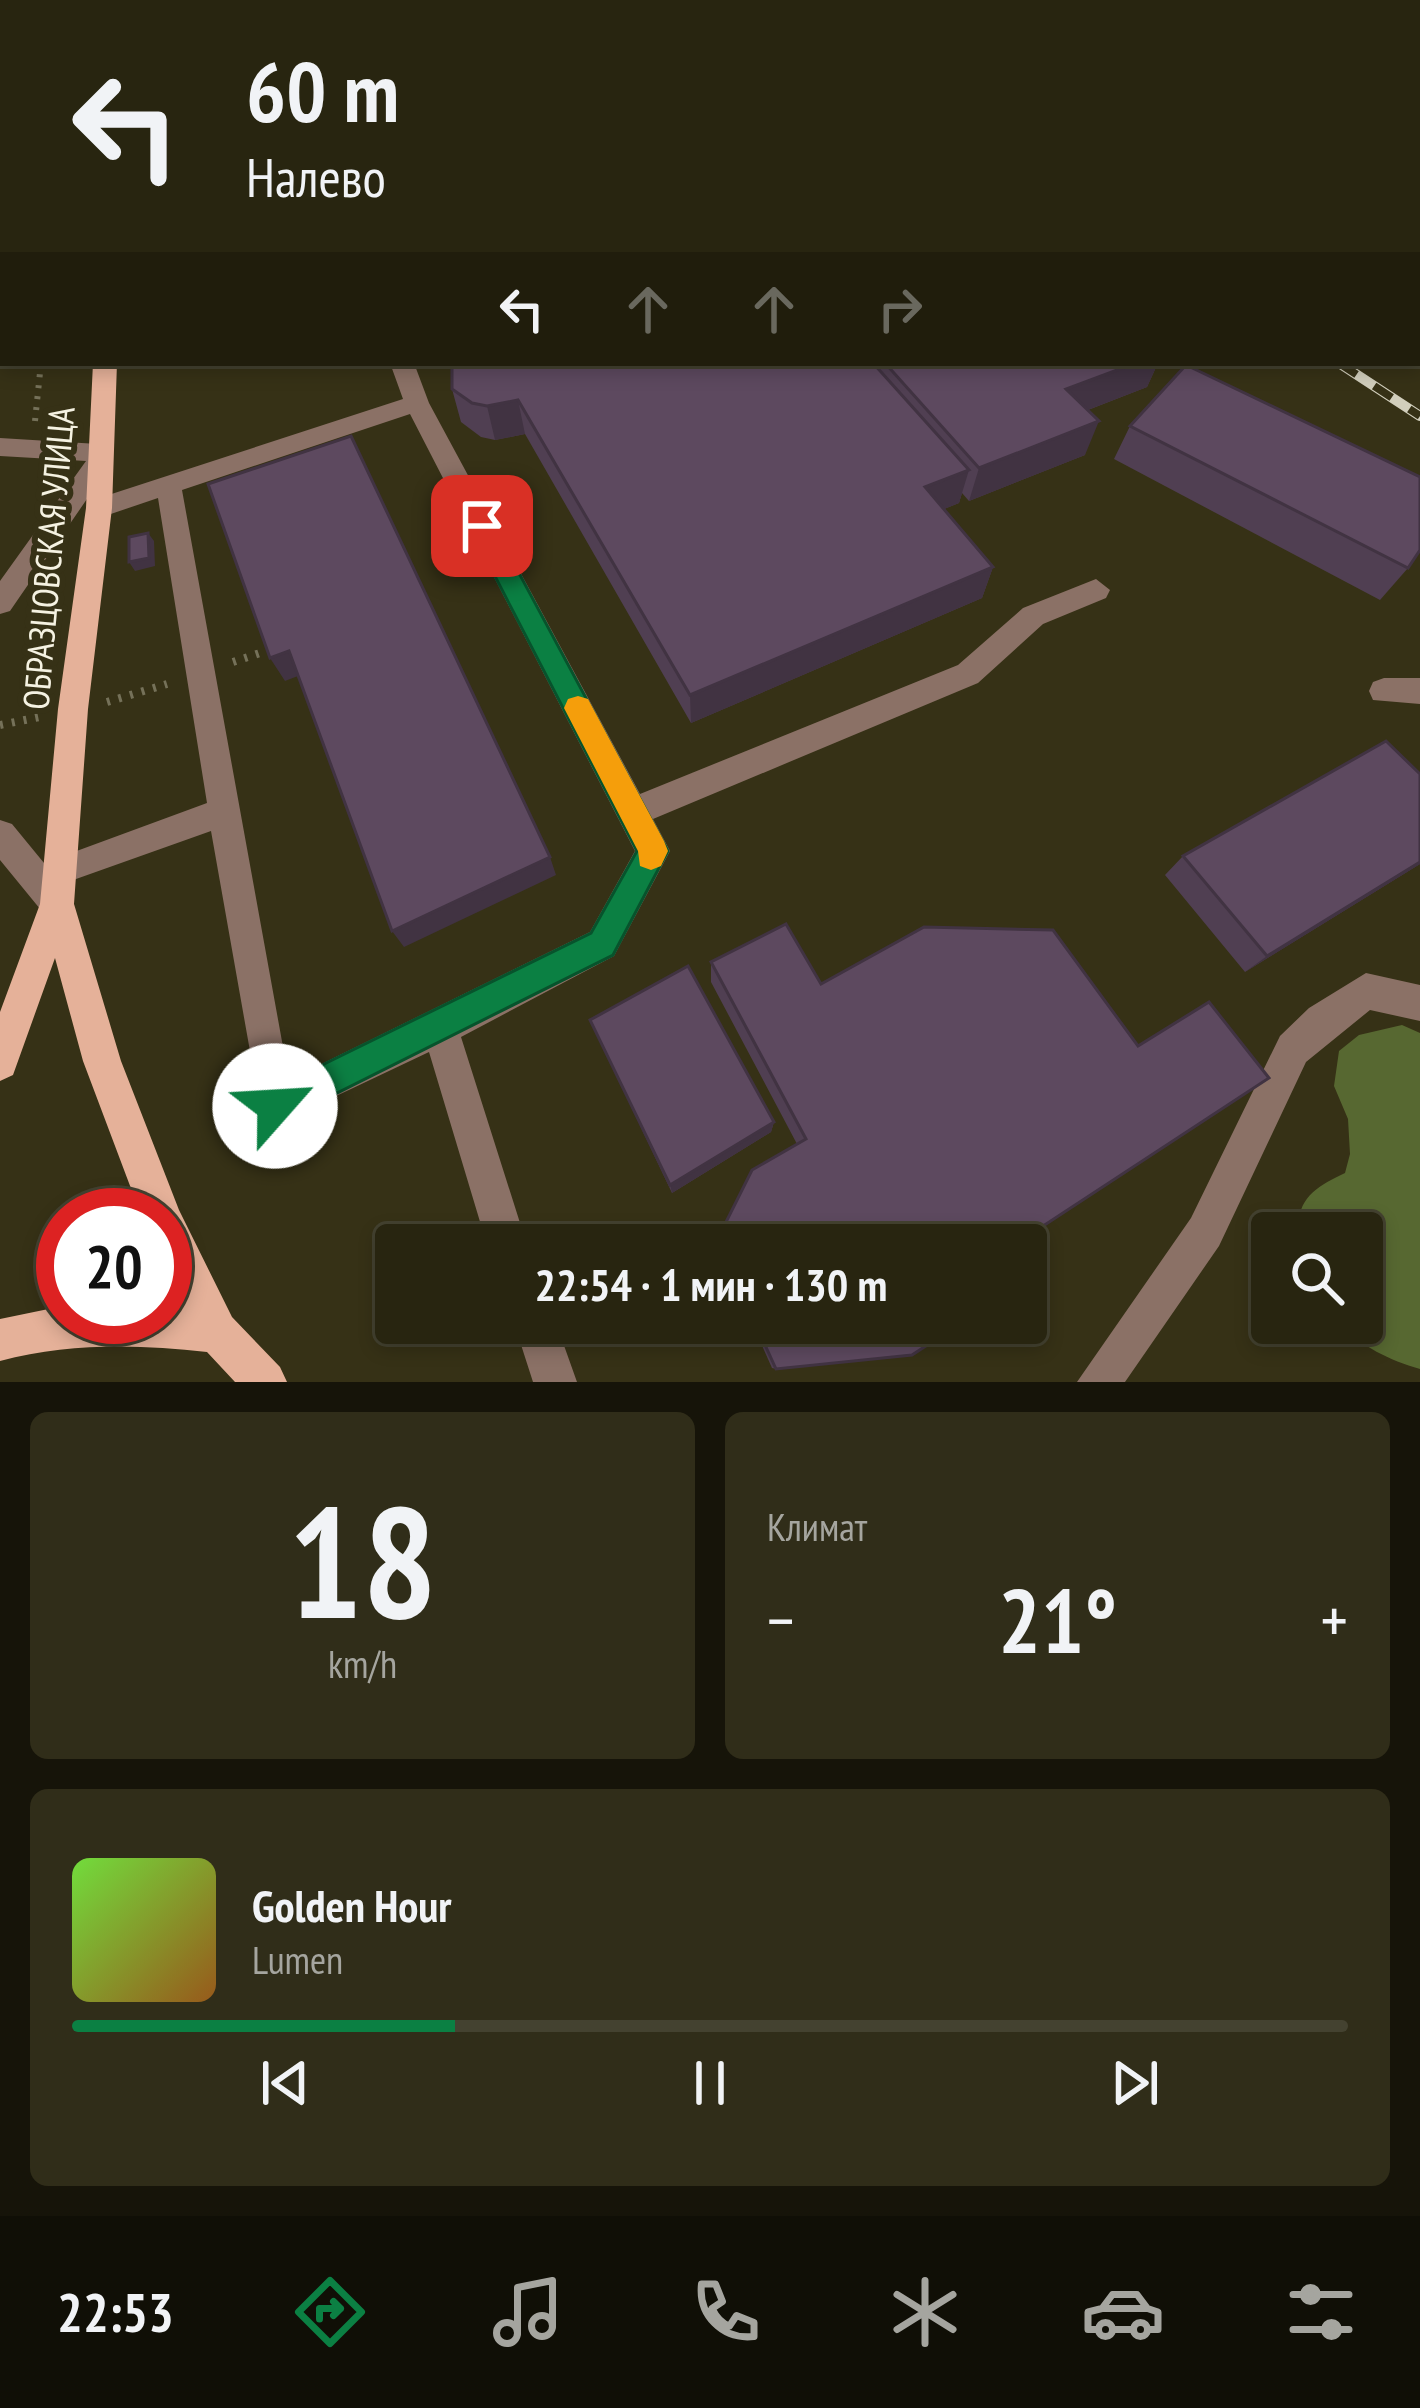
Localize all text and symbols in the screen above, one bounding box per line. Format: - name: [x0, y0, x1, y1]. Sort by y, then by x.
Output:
- text: 60 m: [246, 36, 399, 145]
- icon: left: [48, 48, 204, 204]
- text: Налево: [246, 142, 386, 212]
- icon: left: [489, 276, 555, 342]
- icon: ahead: [615, 276, 681, 342]
- icon: ahead: [741, 276, 807, 342]
- icon: right: [867, 276, 933, 342]
- street label: ОБРАЗЦОВСКАЯ УЛИЦА: [11, 405, 85, 711]
- pin: [431, 475, 533, 577]
- icon: arrive: [449, 493, 515, 559]
- position arrow: [212, 1043, 338, 1169]
- speed limit sign: 20: [36, 1188, 192, 1344]
- map controls: [1251, 1212, 1383, 1344]
- button: search: [1251, 1212, 1383, 1344]
- text: 22:54 · 1 мин · 130 m: [535, 1255, 887, 1313]
- text: 18: [288, 1459, 437, 1661]
- text: Климат: [767, 1501, 867, 1552]
- text: 21°: [998, 1561, 1117, 1678]
- text: −: [767, 1577, 794, 1662]
- text: +: [1321, 1577, 1348, 1662]
- text: km/h: [328, 1638, 397, 1689]
- text: Golden Hour: [252, 1876, 452, 1934]
- text: Lumen: [252, 1934, 343, 1985]
- icon: previous: [252, 2050, 318, 2116]
- icon: pause: [677, 2050, 743, 2116]
- icon: next: [1102, 2050, 1168, 2116]
- icon: directions: [288, 2270, 372, 2354]
- icon: music: [486, 2270, 570, 2354]
- icon: phone: [684, 2270, 768, 2354]
- icon: climate: [883, 2270, 967, 2354]
- icon: car: [1081, 2270, 1165, 2354]
- icon: filters: [1279, 2270, 1363, 2354]
- text: 22:53: [57, 2277, 174, 2347]

